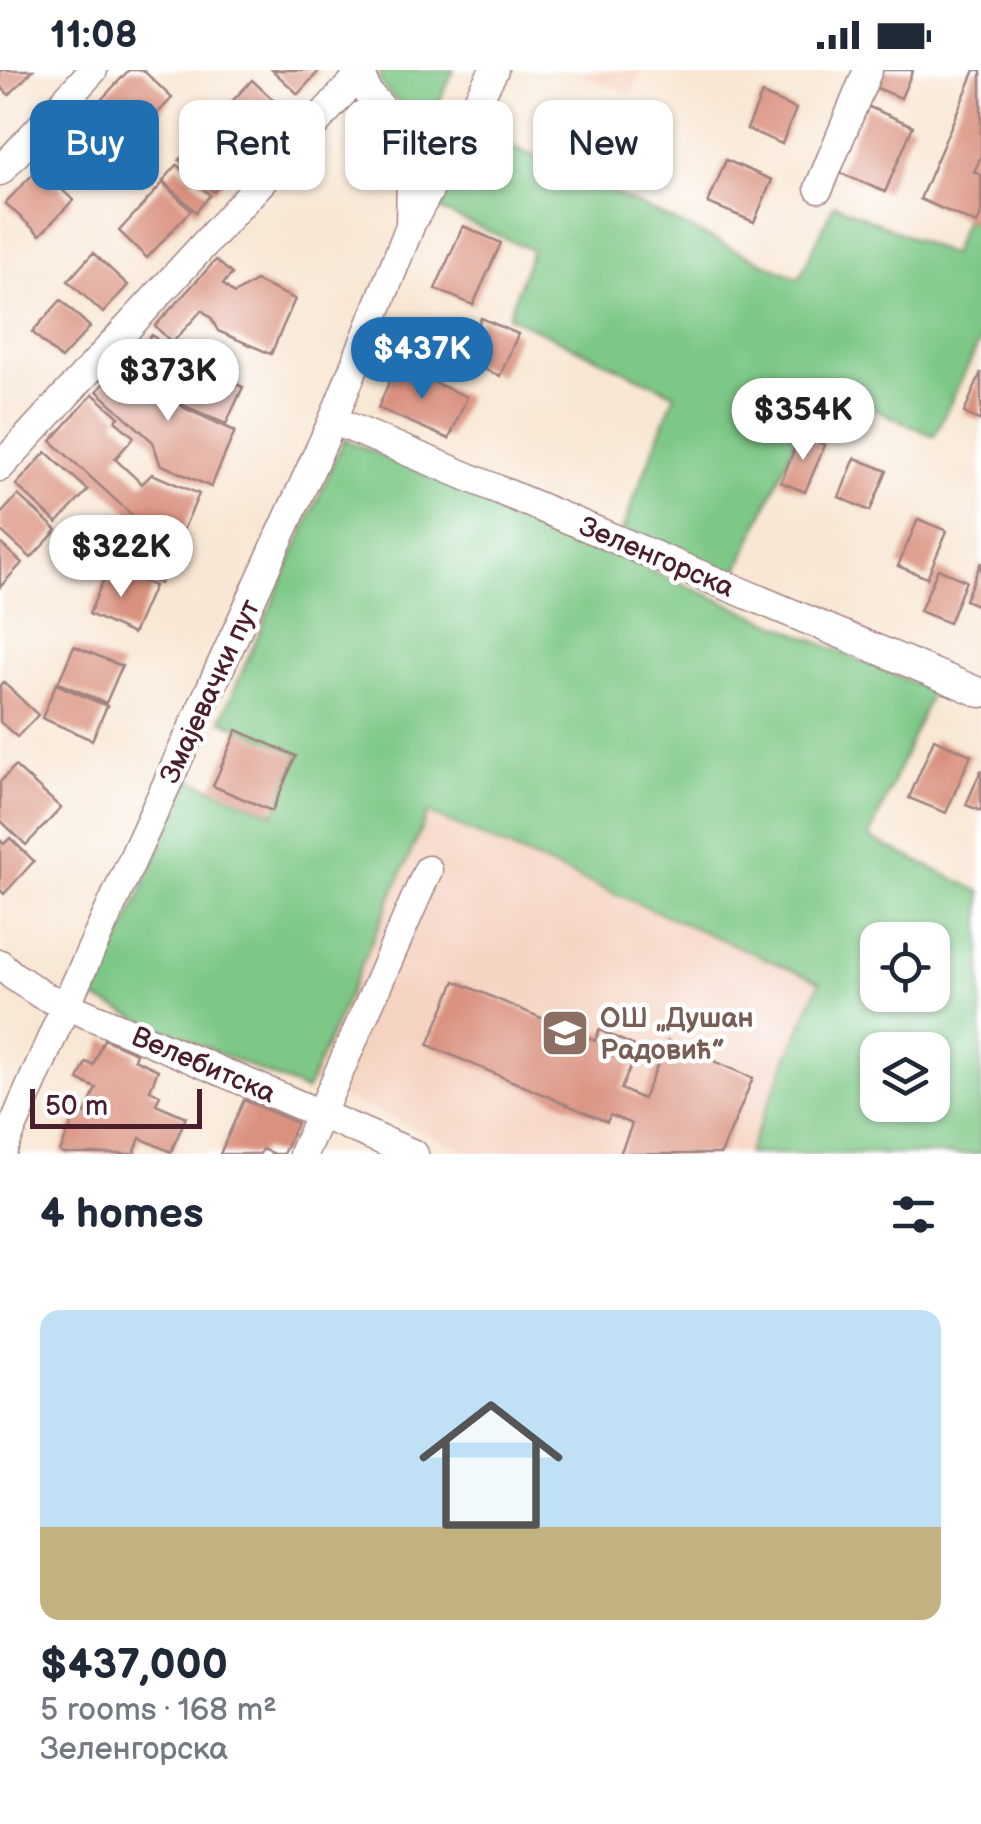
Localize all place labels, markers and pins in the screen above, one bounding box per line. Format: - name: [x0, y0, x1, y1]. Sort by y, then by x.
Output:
- pin: $437K: [352, 317, 492, 402]
- pin: $373K: [98, 339, 238, 424]
- pin: $354K: [733, 378, 873, 463]
- pin: $322K: [51, 515, 191, 600]
- place label: ОШ „Душан Радовић”: [600, 1002, 754, 1067]
- school or university icon: ОШ „Душан Радовић”: [539, 1007, 591, 1059]

